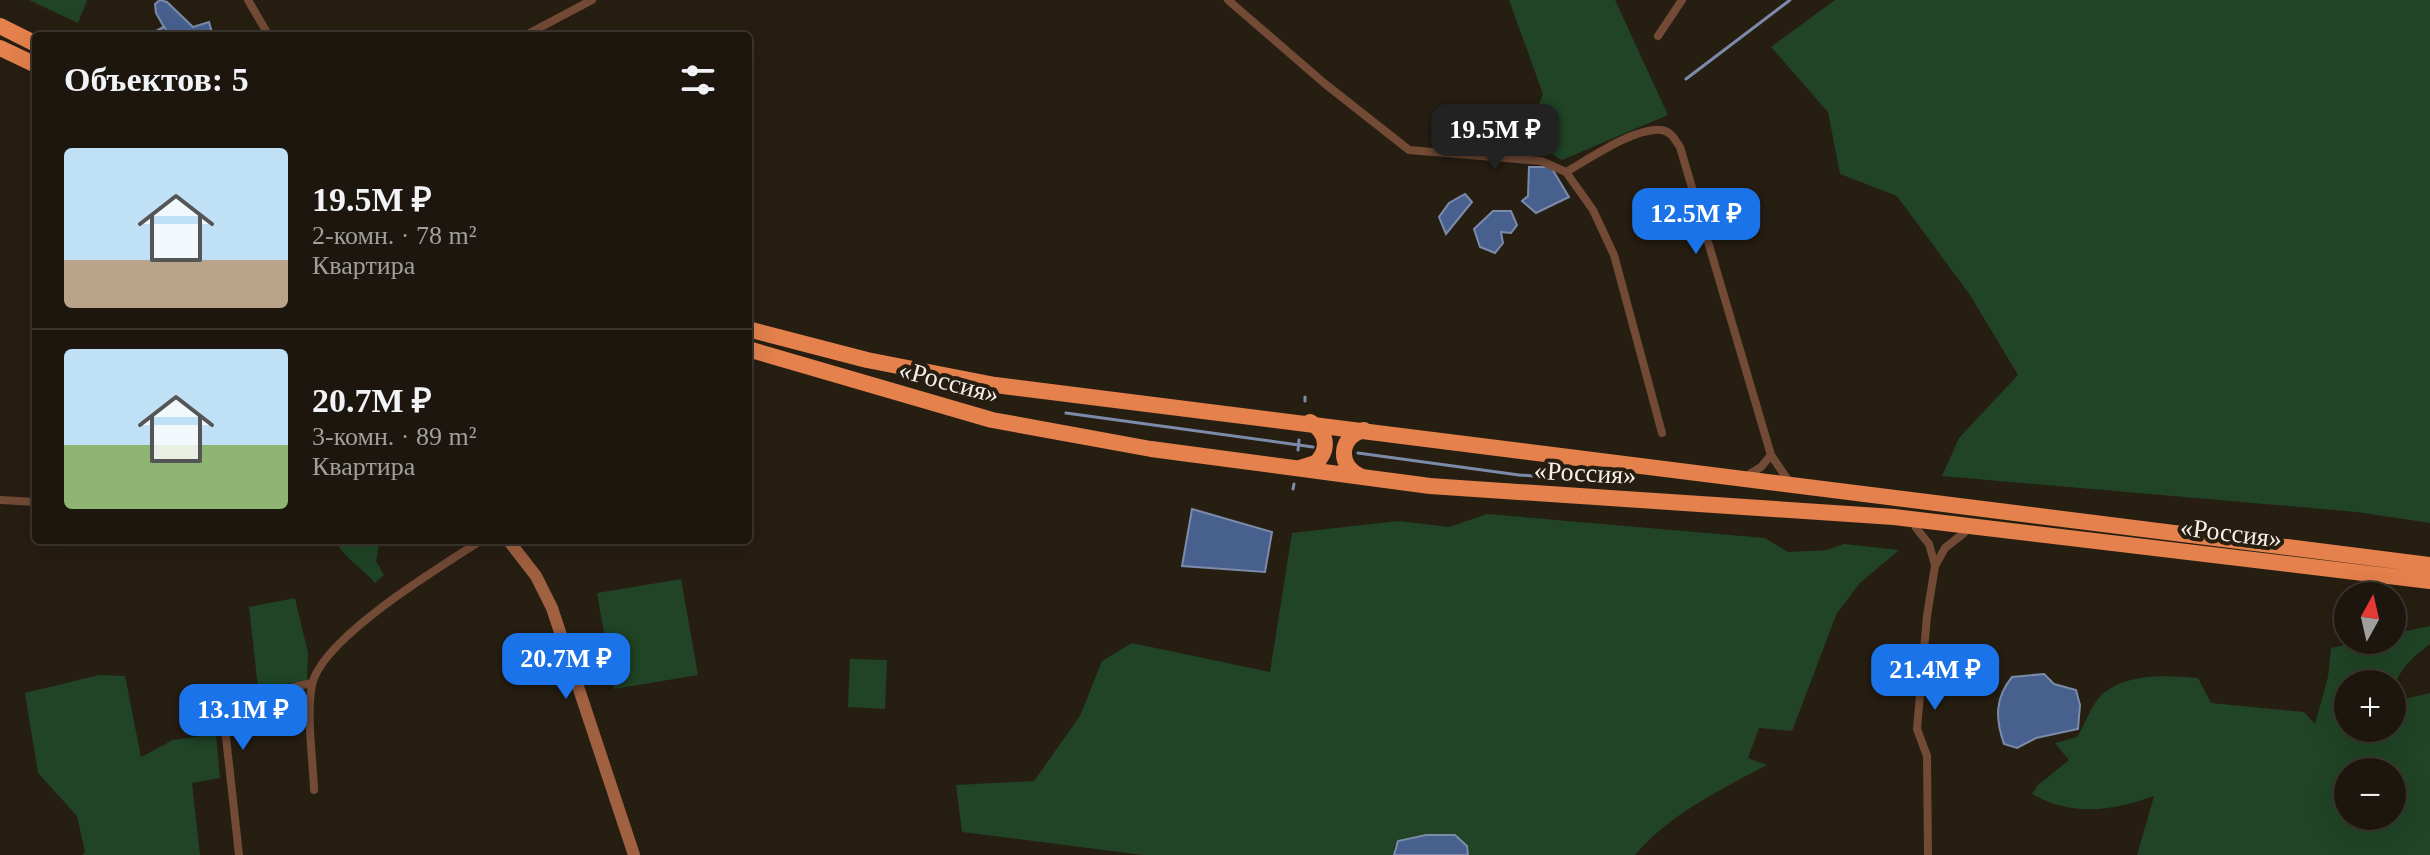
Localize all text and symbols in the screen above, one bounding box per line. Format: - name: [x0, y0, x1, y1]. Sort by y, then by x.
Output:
- icon: filters: [676, 58, 720, 102]
- text: Объектов: 5: [64, 61, 249, 98]
- pin: 19.5M ₽: [1421, 104, 1569, 172]
- text: 19.5M ₽: [1449, 115, 1541, 144]
- icon: home: [128, 180, 224, 276]
- text: 19.5M ₽: [312, 181, 432, 218]
- pin: 12.5M ₽: [1622, 188, 1770, 256]
- text: 12.5M ₽: [1650, 199, 1742, 228]
- text: 2-комн. · 78 m²: [312, 221, 477, 250]
- text: Квартира: [312, 251, 415, 280]
- street label: «Россия»: [896, 355, 1002, 409]
- icon: home: [128, 381, 224, 477]
- text: 20.7M ₽: [312, 382, 432, 419]
- text: 3-комн. · 89 m²: [312, 422, 477, 451]
- text: Квартира: [312, 452, 415, 481]
- street label: «Россия»: [1533, 456, 1637, 490]
- street label: «Россия»: [2178, 512, 2284, 554]
- north arrow: [2334, 582, 2406, 654]
- map controls: [2334, 582, 2406, 830]
- pin: 20.7M ₽: [492, 633, 640, 701]
- text: 20.7M ₽: [520, 644, 612, 673]
- pin: 21.4M ₽: [1861, 644, 2009, 712]
- text: 21.4M ₽: [1889, 655, 1981, 684]
- button: +: [2334, 670, 2406, 742]
- pin: 13.1M ₽: [169, 684, 317, 752]
- text: 13.1M ₽: [197, 695, 289, 724]
- button: −: [2334, 758, 2406, 830]

